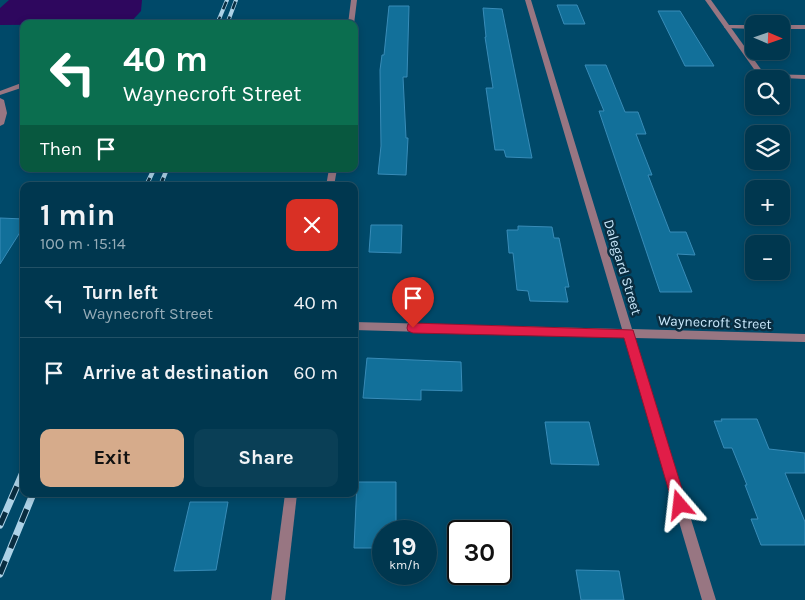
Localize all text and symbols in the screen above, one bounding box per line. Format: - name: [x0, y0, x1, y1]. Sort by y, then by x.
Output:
- north arrow: [745, 15, 790, 60]
- map controls: [745, 15, 790, 280]
- text: 40 m: [123, 39, 208, 80]
- icon: left: [40, 40, 105, 105]
- button: search: [745, 70, 790, 115]
- text: Waynecroft Street: [123, 81, 302, 107]
- button: layers: [745, 125, 790, 170]
- icon: arrive: [92, 135, 120, 163]
- text: Then: [40, 138, 82, 160]
- button: +: [745, 180, 790, 225]
- text: 1 min: [40, 197, 115, 233]
- button: close: [286, 199, 338, 251]
- street label: Dalegard Street: [600, 217, 645, 317]
- text: 100 m · 15:14: [40, 234, 126, 253]
- button: −: [745, 235, 790, 280]
- pin: [392, 277, 434, 328]
- text: Turn left: [83, 282, 158, 304]
- icon: arrive: [399, 284, 427, 312]
- icon: left: [40, 289, 68, 317]
- text: 40 m: [294, 292, 338, 314]
- text: Waynecroft Street: [83, 304, 213, 323]
- street label: Waynecroft Street: [658, 312, 772, 333]
- icon: arrive: [40, 359, 68, 387]
- text: Arrive at destination: [83, 362, 269, 384]
- text: 60 m: [294, 362, 338, 384]
- button: Exit: [40, 429, 184, 487]
- button: Share: [194, 429, 338, 487]
- position arrow: [653, 478, 705, 530]
- speed limit sign: 30: [447, 520, 512, 585]
- text: 19: [392, 532, 417, 561]
- text: km/h: [389, 558, 420, 572]

